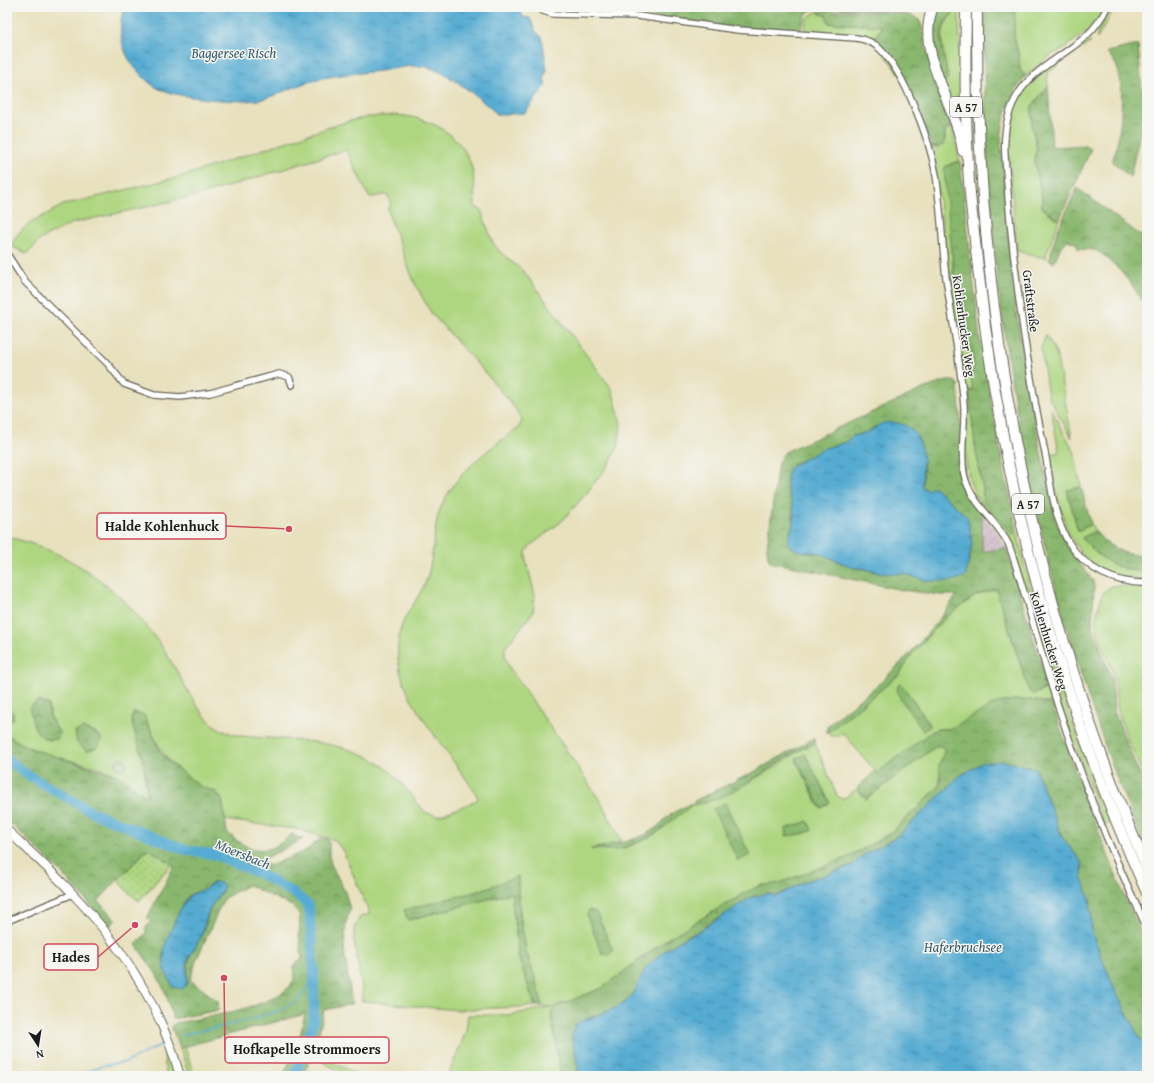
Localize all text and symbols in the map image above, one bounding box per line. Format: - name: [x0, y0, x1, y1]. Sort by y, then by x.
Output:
- water label: Baggersee Risch: [191, 43, 276, 63]
- road number: A 57: [950, 97, 982, 117]
- street label: Graftstraße: [1018, 269, 1044, 333]
- street label: Kohlenhucker Weg: [947, 274, 981, 379]
- road number: A 57: [1012, 494, 1044, 514]
- callout: Halde Kohlenhuck: [97, 513, 226, 539]
- text: Halde Kohlenhuck: [105, 516, 220, 536]
- street label: Kohlenhucker Weg: [1025, 589, 1073, 693]
- water label: Moersbach: [212, 834, 274, 874]
- water label: Haferbruchsee: [923, 937, 1002, 957]
- callout: Hades: [44, 944, 98, 970]
- text: Hades: [52, 947, 90, 967]
- north arrow: [18, 1025, 58, 1065]
- callout: Hofkapelle Strommoers: [225, 1037, 389, 1063]
- text: Hofkapelle Strommoers: [233, 1039, 381, 1059]
- text: N: [34, 1046, 45, 1064]

